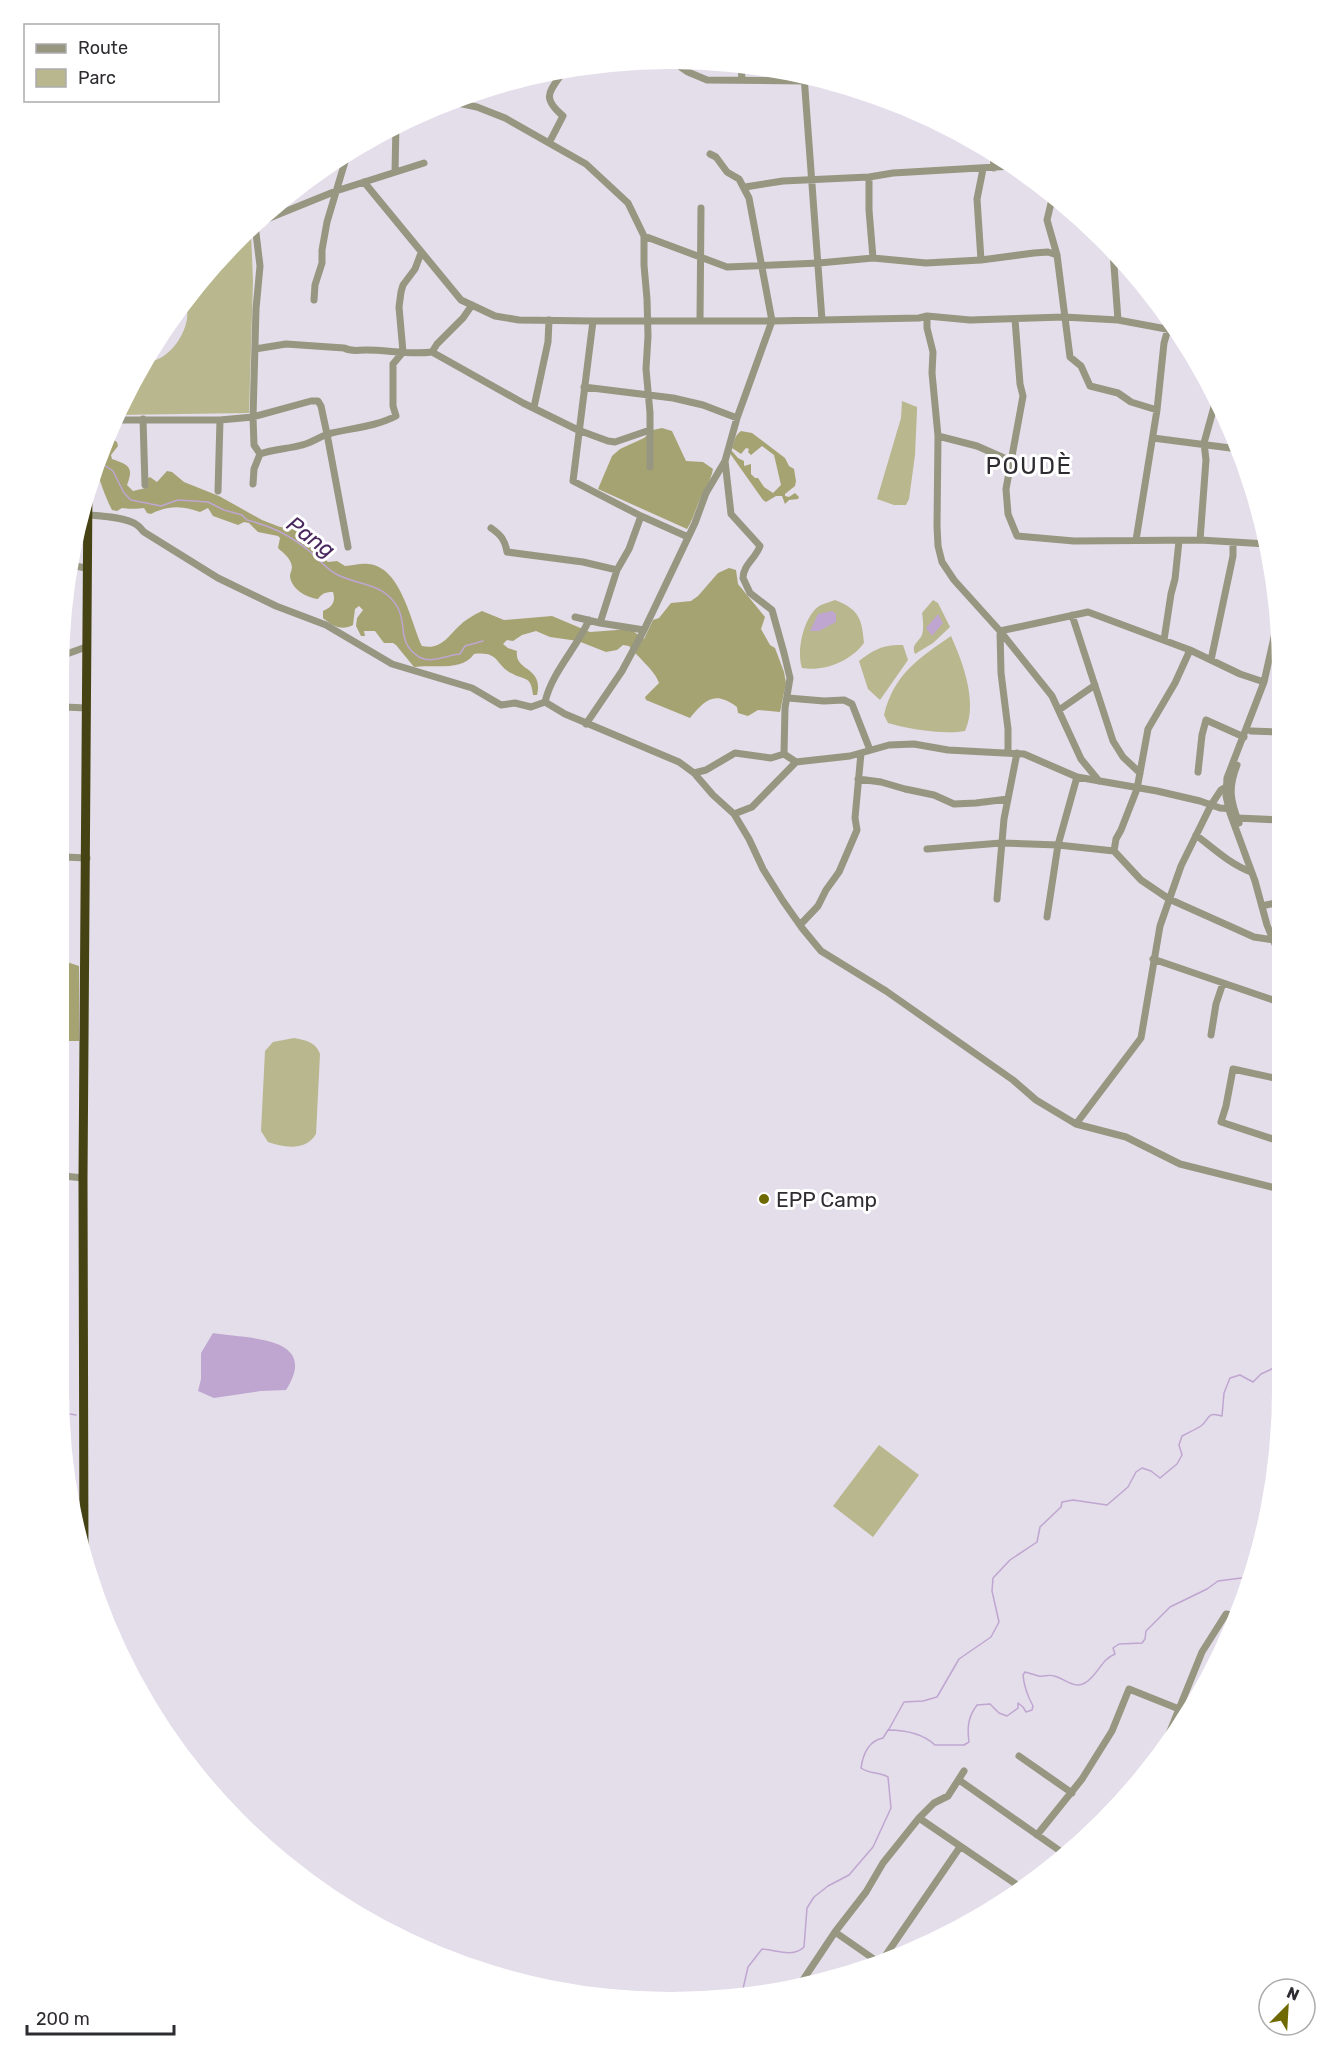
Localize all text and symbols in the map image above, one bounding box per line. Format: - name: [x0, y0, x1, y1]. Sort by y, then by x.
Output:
- legend: [24, 24, 219, 102]
- text: Route: [78, 37, 128, 59]
- text: Parc: [78, 67, 116, 89]
- district label: POUDÈ: [985, 452, 1073, 480]
- water label: Pang: [281, 510, 341, 564]
- place label: EPP Camp: [776, 1187, 877, 1212]
- marker: EPP Camp: [757, 1192, 771, 1206]
- north arrow: [1257, 1977, 1317, 2037]
- text: N: [1284, 1983, 1302, 2005]
- scale bar: [27, 1998, 174, 2036]
- text: 200 m: [36, 2008, 90, 2030]

